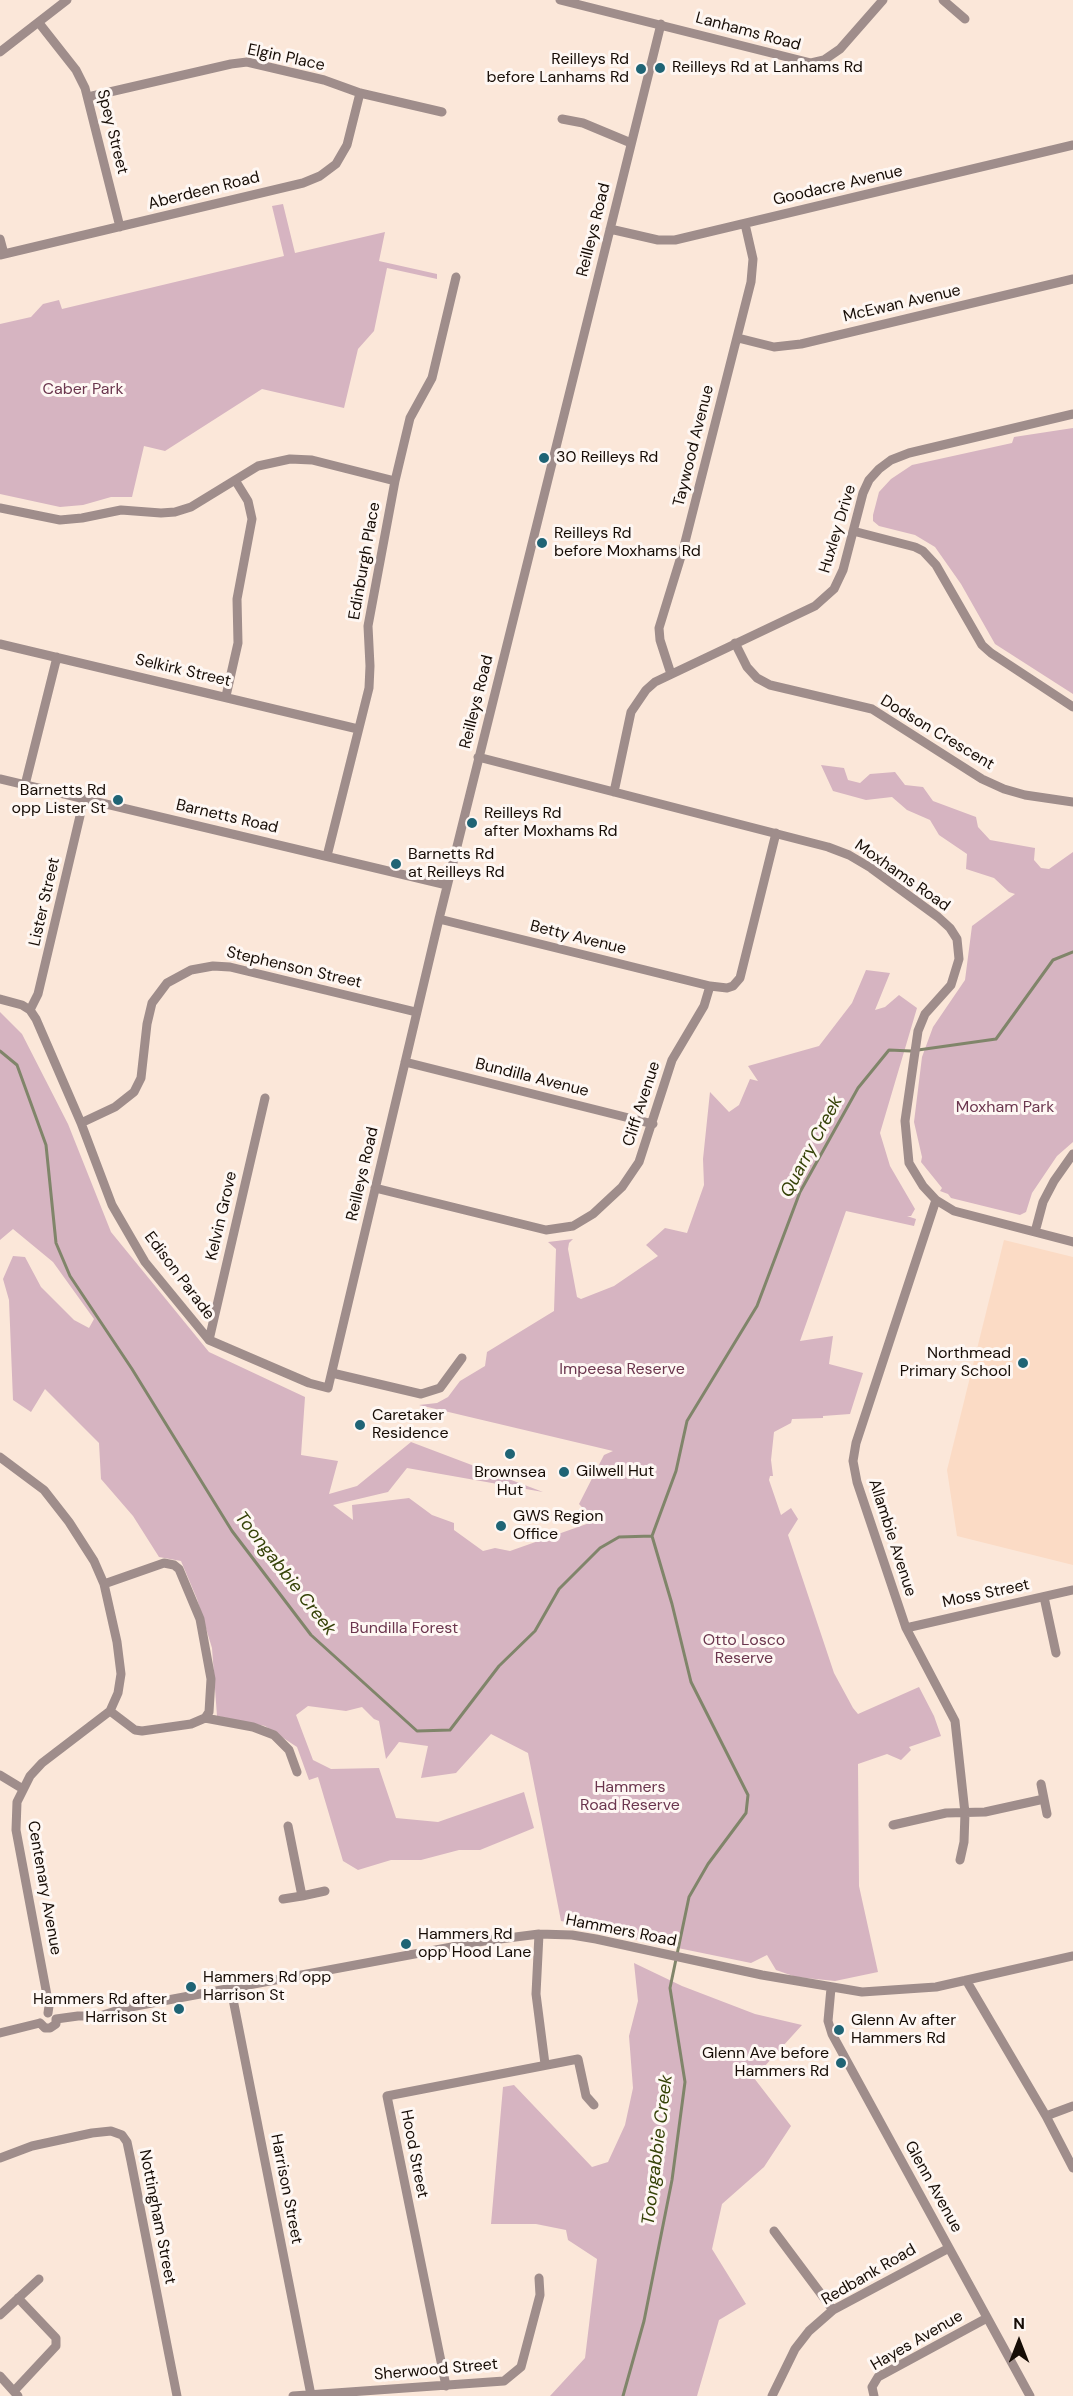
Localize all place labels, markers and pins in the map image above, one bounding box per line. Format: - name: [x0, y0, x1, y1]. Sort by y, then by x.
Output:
- place label: Reilleys Rd before Lanhams Rd: [487, 50, 629, 88]
- place label: Reilleys Rd at Lanhams Rd: [672, 58, 863, 78]
- marker: Reilleys Rd at Lanhams Rd: [653, 61, 667, 75]
- marker: Reilleys Rd before Lanhams Rd: [634, 62, 648, 76]
- place label: 30 Reilleys Rd: [556, 448, 658, 468]
- marker: 30 Reilleys Rd: [537, 451, 551, 465]
- place label: Reilleys Rd before Moxhams Rd: [554, 524, 701, 562]
- marker: Reilleys Rd before Moxhams Rd: [535, 536, 549, 550]
- place label: Barnetts Rd opp Lister St: [11, 781, 106, 819]
- marker: Barnetts Rd opp Lister St: [111, 793, 125, 807]
- place label: Reilleys Rd after Moxhams Rd: [484, 804, 618, 842]
- marker: Reilleys Rd after Moxhams Rd: [465, 816, 479, 830]
- place label: Barnetts Rd at Reilleys Rd: [408, 845, 505, 883]
- marker: Barnetts Rd at Reilleys Rd: [389, 857, 403, 871]
- place label: Northmead Primary School: [900, 1344, 1011, 1382]
- marker: Northmead Primary School: [1016, 1356, 1030, 1370]
- place label: Caretaker Residence: [372, 1406, 449, 1444]
- marker: Caretaker Residence: [353, 1418, 367, 1432]
- marker: Brownsea Hut: [503, 1447, 517, 1461]
- place label: Gilwell Hut: [576, 1462, 654, 1482]
- place label: Brownsea Hut: [474, 1463, 546, 1501]
- marker: Gilwell Hut: [557, 1465, 571, 1479]
- place label: GWS Region Office: [513, 1507, 603, 1545]
- marker: GWS Region Office: [494, 1519, 508, 1533]
- place label: Hammers Rd opp Hood Lane: [418, 1925, 531, 1963]
- marker: Hammers Rd opp Hood Lane: [399, 1937, 413, 1951]
- place label: Hammers Rd opp Harrison St: [203, 1968, 331, 2006]
- marker: Hammers Rd opp Harrison St: [184, 1980, 198, 1994]
- place label: Hammers Rd after Harrison St: [33, 1990, 167, 2028]
- marker: Hammers Rd after Harrison St: [172, 2002, 186, 2016]
- place label: Glenn Av after Hammers Rd: [851, 2011, 956, 2049]
- marker: Glenn Av after Hammers Rd: [832, 2023, 846, 2037]
- place label: Glenn Ave before Hammers Rd: [702, 2044, 829, 2082]
- marker: Glenn Ave before Hammers Rd: [834, 2056, 848, 2070]

